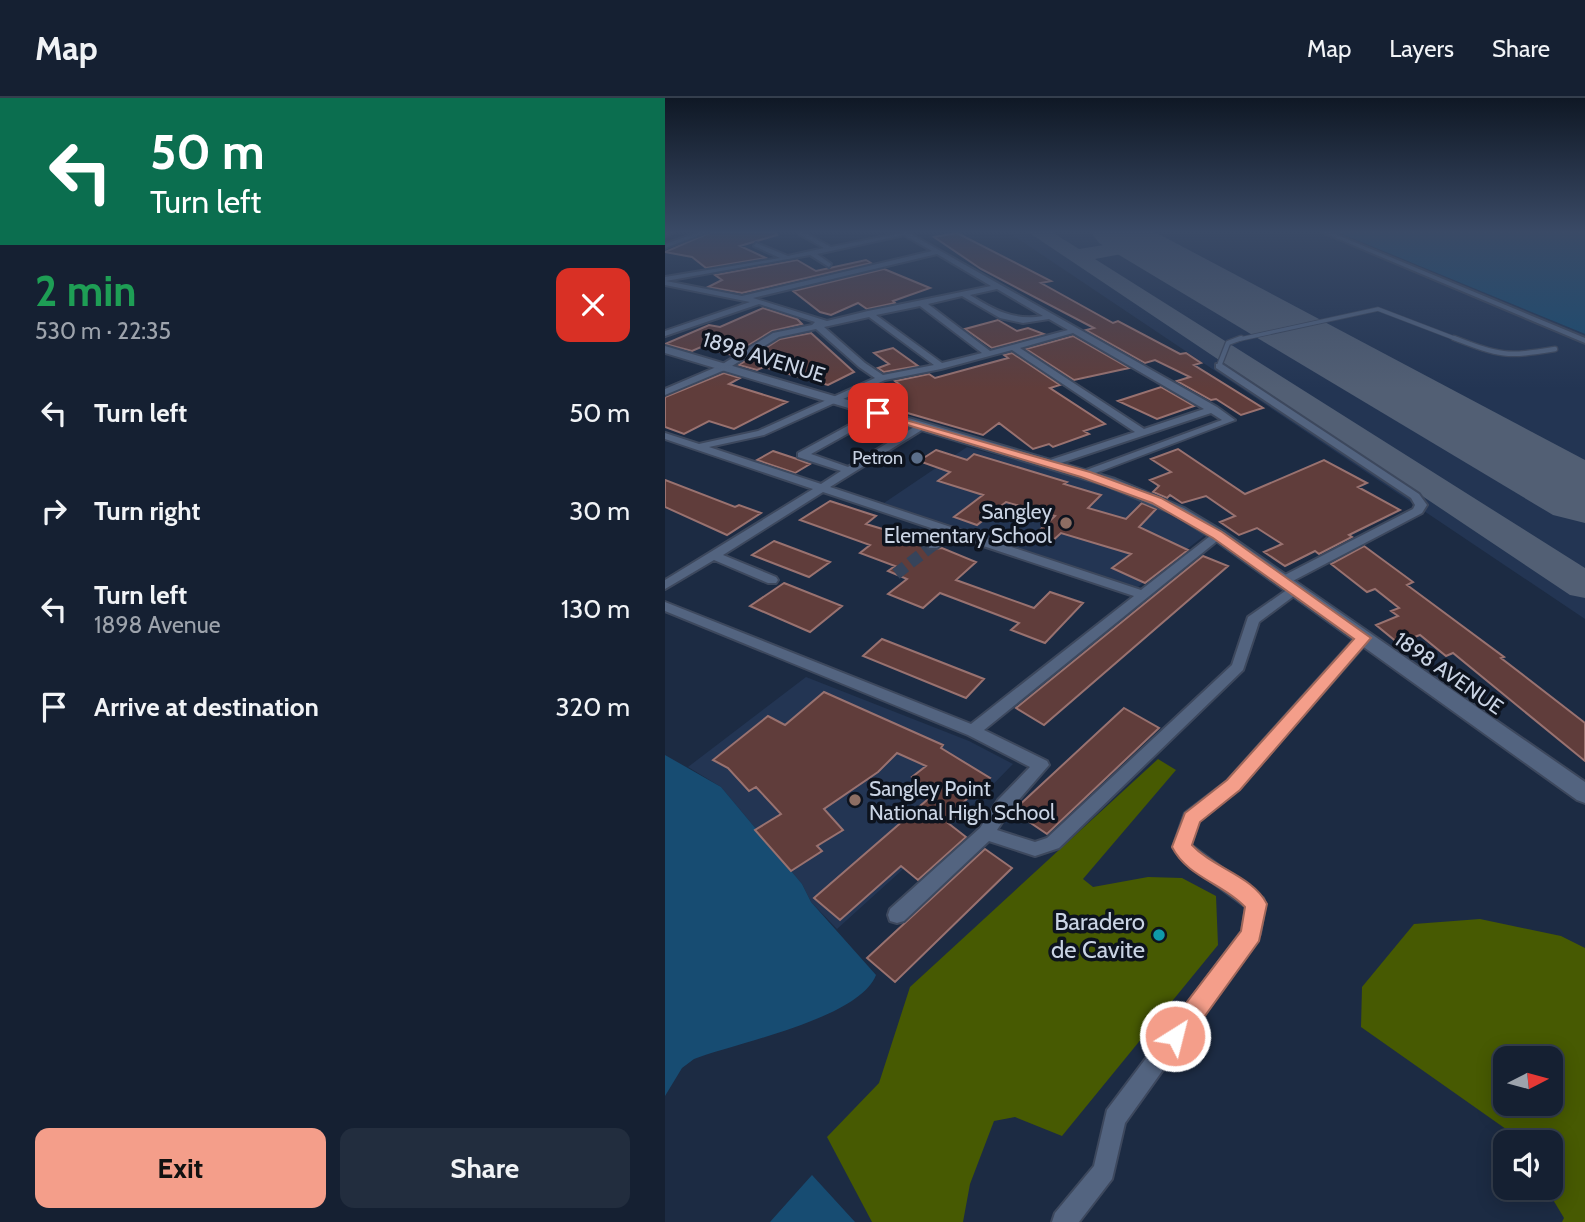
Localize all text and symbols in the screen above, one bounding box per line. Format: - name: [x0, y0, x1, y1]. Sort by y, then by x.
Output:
- text: Map: [35, 28, 98, 68]
- text: Map: [1307, 34, 1351, 63]
- text: Layers: [1389, 34, 1454, 63]
- text: Share: [1492, 34, 1550, 63]
- text: 50 m: [150, 122, 265, 181]
- icon: left: [35, 126, 126, 217]
- text: Turn left: [150, 182, 261, 221]
- text: 2 min: [35, 265, 136, 317]
- button: close: [556, 268, 630, 342]
- text: 530 m · 22:35: [35, 317, 171, 345]
- street label: 1898 AVENUE: [700, 326, 828, 388]
- pin: [848, 383, 908, 443]
- icon: left: [35, 394, 73, 432]
- icon: arrive: [859, 394, 897, 432]
- text: Turn left: [94, 397, 187, 429]
- text: 50 m: [569, 397, 630, 429]
- place label: Petron: [852, 447, 903, 469]
- marker: Petron: [909, 450, 925, 466]
- icon: right: [35, 492, 73, 530]
- text: Turn right: [94, 495, 200, 527]
- text: 30 m: [569, 495, 630, 527]
- place label: Sangley Elementary School: [884, 499, 1052, 548]
- marker: Sangley Elementary School: [1058, 515, 1074, 531]
- text: Turn left: [94, 579, 187, 611]
- icon: left: [35, 590, 73, 628]
- text: 130 m: [561, 593, 630, 625]
- text: 1898 Avenue: [94, 611, 221, 639]
- street label: 1898 AVENUE: [1390, 626, 1508, 720]
- icon: arrive: [35, 688, 73, 726]
- text: Arrive at destination: [94, 691, 319, 723]
- text: 320 m: [556, 691, 630, 723]
- place label: Sangley Point National High School: [869, 776, 1055, 825]
- marker: Sangley Point National High School: [847, 792, 863, 808]
- place label: Baradero de Cavite: [1051, 907, 1145, 964]
- marker: Baradero de Cavite: [1151, 927, 1167, 943]
- position arrow: [1138, 999, 1212, 1073]
- north arrow: [1493, 1046, 1563, 1116]
- map controls: [1493, 1046, 1563, 1200]
- button: Exit: [35, 1128, 326, 1208]
- button: Share: [340, 1128, 630, 1208]
- button: sound: [1493, 1130, 1563, 1200]

